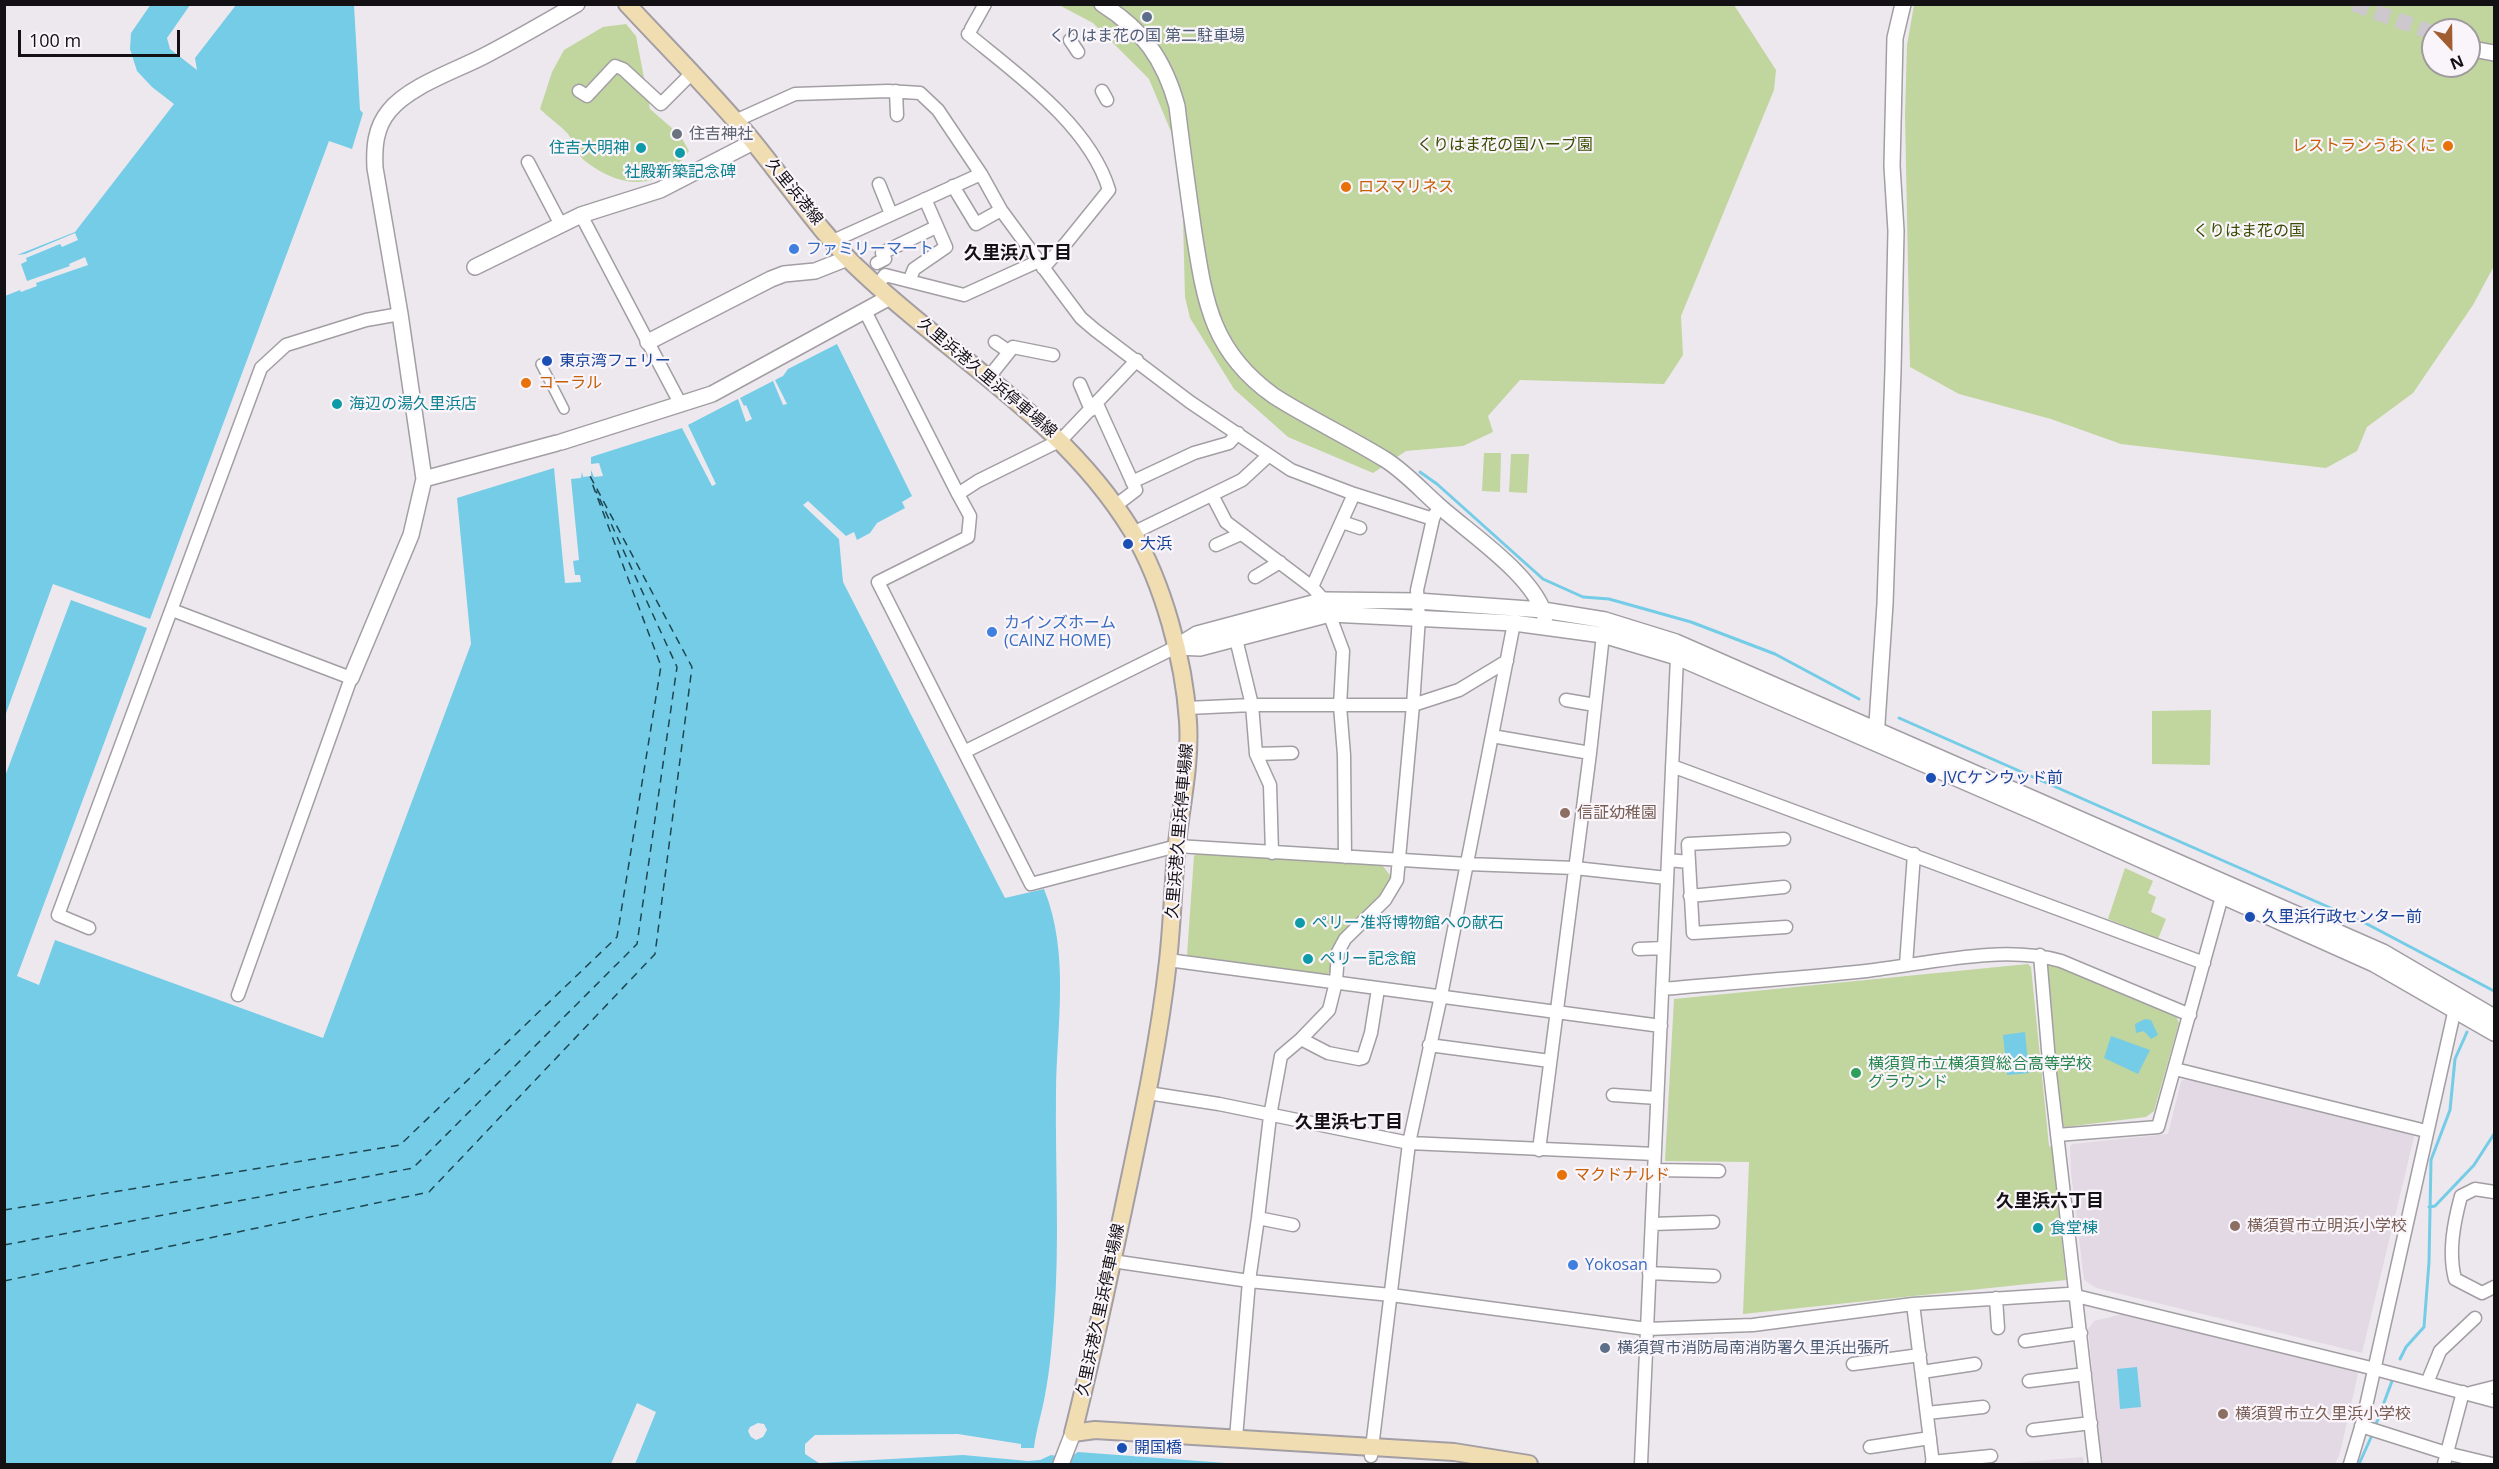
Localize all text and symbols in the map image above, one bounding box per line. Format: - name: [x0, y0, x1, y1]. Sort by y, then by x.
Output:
- marker: くりはま花の国 第二駐車場: [1140, 10, 1154, 24]
- scale bar: [21, 18, 183, 56]
- north arrow: [2421, 18, 2481, 78]
- place label: くりはま花の国 第二駐車場: [1049, 26, 1245, 46]
- text: 100 m: [29, 28, 81, 52]
- text: N: [2447, 50, 2467, 75]
- place label: 住吉神社: [689, 124, 753, 144]
- marker: 住吉神社: [670, 127, 684, 141]
- park label: くりはま花の国ハーブ園: [1417, 135, 1593, 155]
- place label: レストランうおくに: [2292, 136, 2436, 156]
- place label: 住吉大明神: [549, 138, 629, 158]
- marker: レストランうおくに: [2441, 139, 2455, 153]
- marker: 住吉大明神: [634, 141, 648, 155]
- marker: 社殿新築記念碑: [673, 146, 687, 160]
- street label: 久里浜港線: [761, 155, 827, 229]
- place label: 社殿新築記念碑: [624, 162, 736, 182]
- place label: ロスマリネス: [1358, 177, 1454, 197]
- marker: ロスマリネス: [1339, 180, 1353, 194]
- park label: くりはま花の国: [2193, 221, 2305, 241]
- place label: ファミリーマート: [806, 239, 934, 259]
- marker: ファミリーマート: [787, 242, 801, 256]
- district label: 久里浜八丁目: [964, 243, 1072, 265]
- street label: 久里浜港久里浜停車場線: [913, 314, 1061, 442]
- place label: 東京湾フェリー: [559, 351, 671, 371]
- marker: 東京湾フェリー: [540, 354, 554, 368]
- place label: コーラル: [538, 373, 602, 393]
- marker: コーラル: [519, 376, 533, 390]
- place label: 海辺の湯久里浜店: [349, 394, 477, 414]
- marker: 海辺の湯久里浜店: [330, 397, 344, 411]
- place label: 大浜: [1140, 534, 1172, 554]
- marker: 大浜: [1121, 537, 1135, 551]
- place label: カインズホーム (CAINZ HOME): [1004, 613, 1116, 651]
- marker: カインズホーム (CAINZ HOME): [985, 625, 999, 639]
- street label: 久里浜港久里浜停車場線: [1163, 742, 1197, 920]
- place label: JVCケンウッド前: [1943, 768, 2063, 788]
- marker: JVCケンウッド前: [1924, 771, 1938, 785]
- place label: 信証幼稚園: [1577, 803, 1657, 823]
- marker: 信証幼稚園: [1558, 806, 1572, 820]
- place label: 久里浜行政センター前: [2262, 907, 2422, 927]
- marker: 久里浜行政センター前: [2243, 910, 2257, 924]
- place label: ペリー准将博物館への献石: [1312, 913, 1504, 933]
- marker: ペリー准将博物館への献石: [1293, 916, 1307, 930]
- place label: ペリー記念館: [1320, 949, 1416, 969]
- marker: ペリー記念館: [1301, 952, 1315, 966]
- place label: 横須賀市立横須賀総合高等学校 グラウンド: [1868, 1054, 2092, 1092]
- marker: 横須賀市立横須賀総合高等学校 グラウンド: [1849, 1066, 1863, 1080]
- district label: 久里浜七丁目: [1295, 1112, 1403, 1134]
- place label: マクドナルド: [1574, 1165, 1670, 1185]
- marker: マクドナルド: [1555, 1168, 1569, 1182]
- district label: 久里浜六丁目: [1996, 1191, 2104, 1213]
- place label: 横須賀市立明浜小学校: [2247, 1216, 2407, 1236]
- place label: 食堂棟: [2050, 1218, 2098, 1238]
- marker: 横須賀市立明浜小学校: [2228, 1219, 2242, 1233]
- marker: 食堂棟: [2031, 1221, 2045, 1235]
- street label: 久里浜港久里浜停車場線: [1073, 1222, 1129, 1398]
- place label: Yokosan: [1585, 1255, 1648, 1275]
- marker: Yokosan: [1566, 1258, 1580, 1272]
- place label: 横須賀市消防局南消防署久里浜出張所: [1617, 1338, 1889, 1358]
- marker: 横須賀市消防局南消防署久里浜出張所: [1598, 1341, 1612, 1355]
- place label: 横須賀市立久里浜小学校: [2235, 1404, 2411, 1424]
- marker: 横須賀市立久里浜小学校: [2216, 1407, 2230, 1421]
- place label: 開国橋: [1134, 1438, 1182, 1458]
- marker: 開国橋: [1115, 1441, 1129, 1455]

